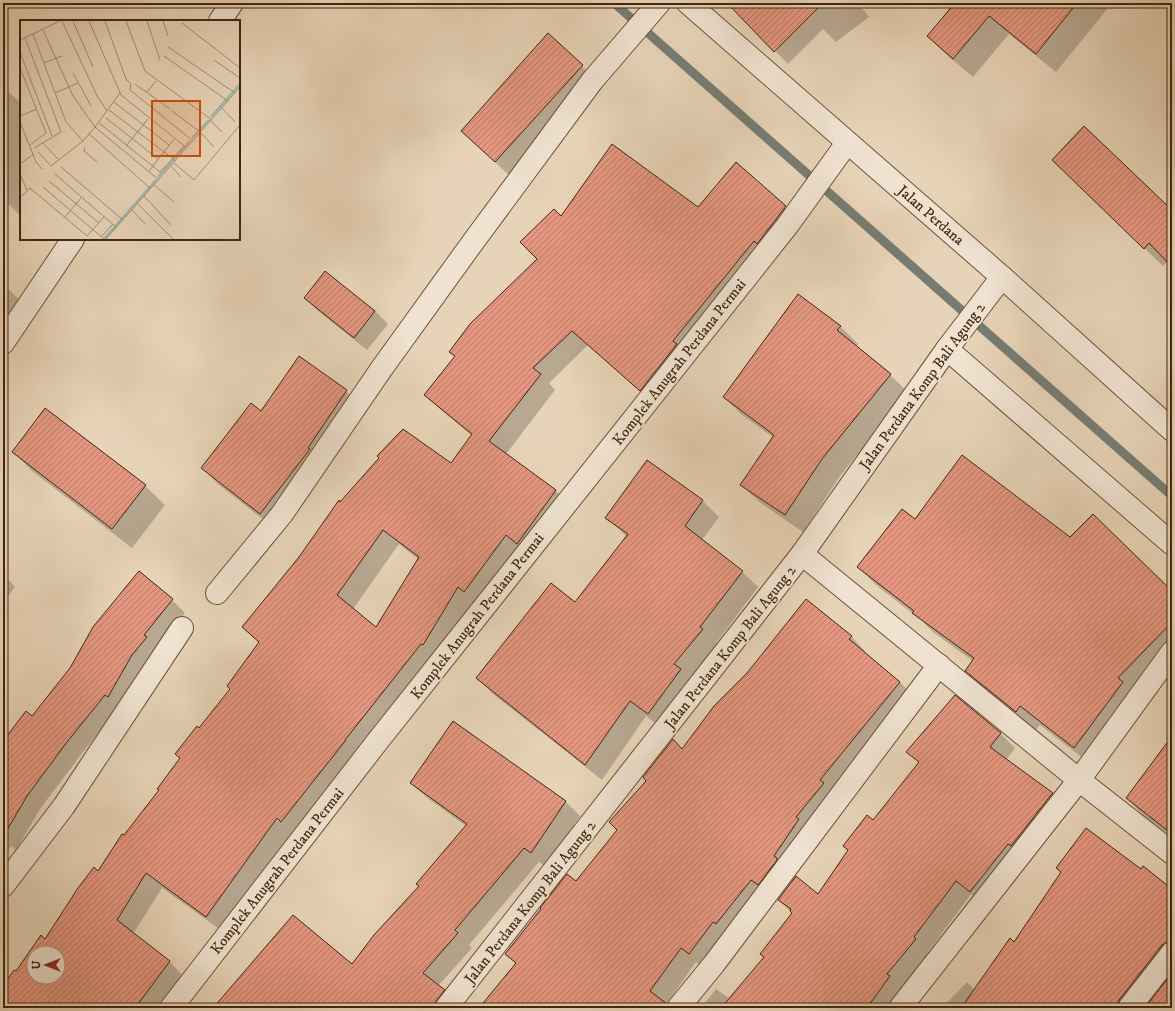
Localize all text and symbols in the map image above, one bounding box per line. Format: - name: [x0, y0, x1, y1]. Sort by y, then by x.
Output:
- inset map: [20, 20, 240, 240]
- street label: Jalan Perdana: [892, 180, 968, 250]
- street label: Komplek Anugrah Perdana Permai: [609, 275, 750, 449]
- street label: Jalan Perdana Komp Bali Agung 2: [854, 298, 990, 475]
- street label: Komplek Anugrah Perdana Permai: [407, 529, 548, 703]
- street label: Jalan Perdana Komp Bali Agung 2: [659, 561, 801, 735]
- street label: Komplek Anugrah Perdana Permai: [207, 784, 348, 958]
- street label: Jalan Perdana Komp Bali Agung 2: [459, 816, 601, 990]
- north arrow: [26, 945, 66, 985]
- text: U: [30, 960, 44, 969]

